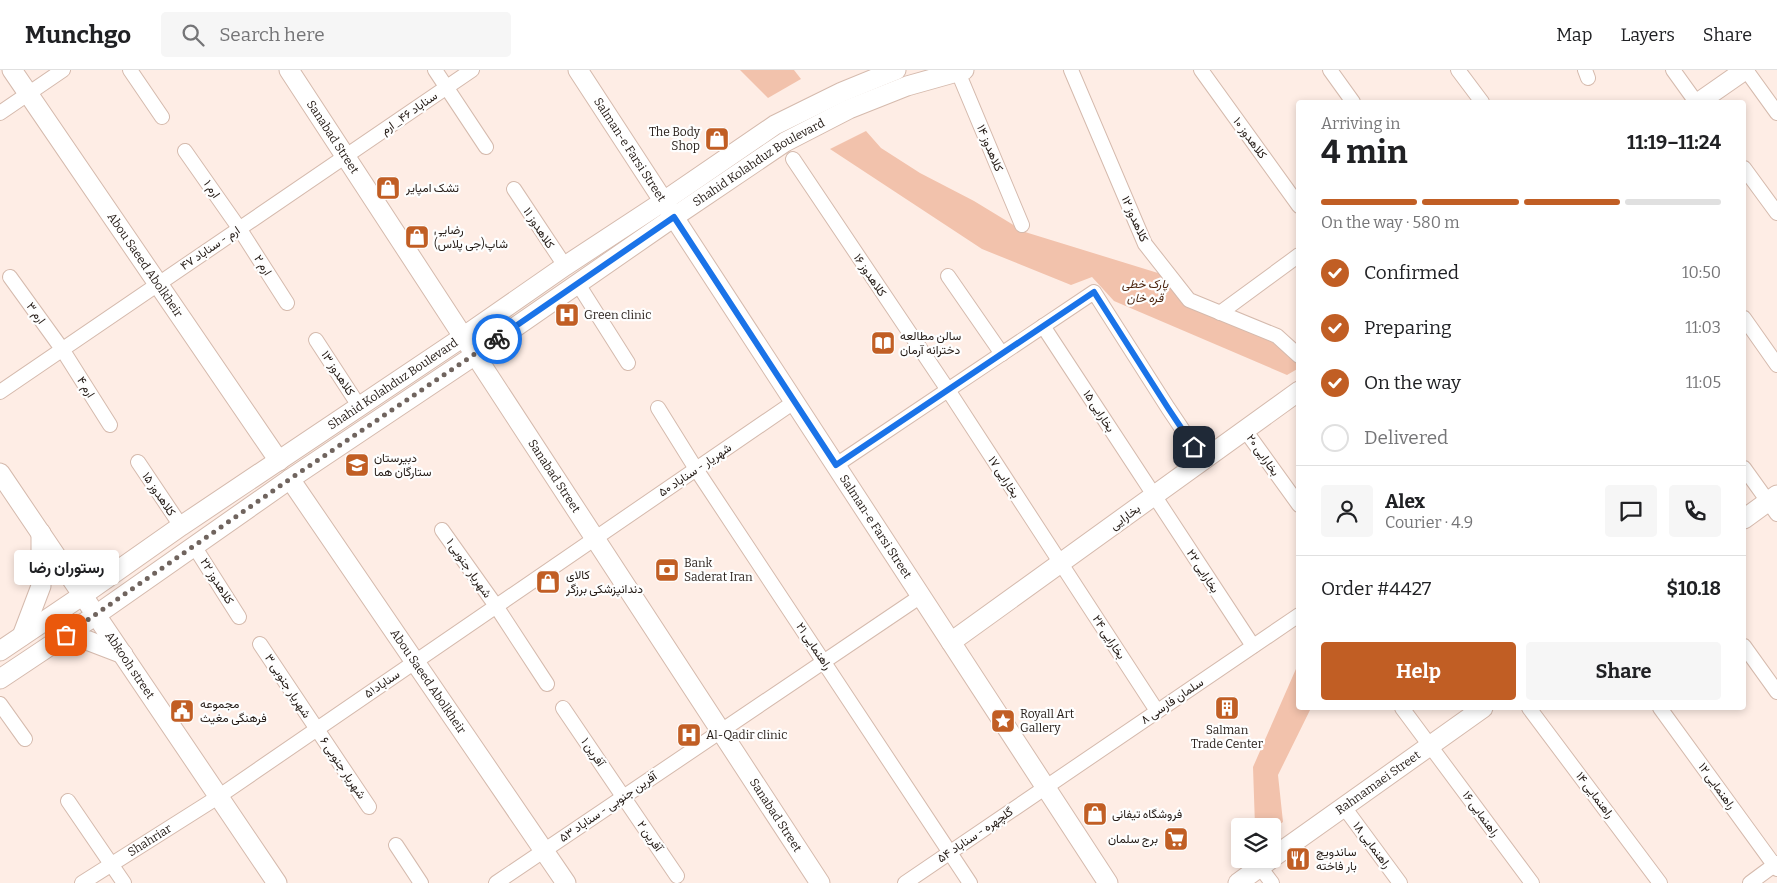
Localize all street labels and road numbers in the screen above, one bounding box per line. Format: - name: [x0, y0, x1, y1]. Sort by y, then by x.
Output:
- street label: سناباد ۴۶_ ارم: [378, 88, 440, 138]
- street label: Salman-e Farsi Street: [591, 95, 669, 205]
- street label: Sanabad Street: [304, 98, 362, 177]
- street label: کلاهدوز ۱۰: [1230, 115, 1270, 162]
- street label: Shahid Kolahduz Boulevard: [690, 116, 827, 209]
- street label: کلاهدوز ۱۴: [973, 123, 1006, 174]
- street label: ارم ۱: [200, 177, 223, 201]
- street label: کلاهدوز ۱۲: [1118, 194, 1151, 245]
- street label: کلاهدوز ۱۱: [520, 205, 557, 252]
- street label: Abou Saeed Abolkheir: [104, 210, 186, 320]
- street label: ارم - سناباد ۴۷: [178, 223, 243, 274]
- street label: کلاهدوز ۱۶: [850, 251, 889, 300]
- street label: ارم ۲: [250, 252, 275, 278]
- street label: ارم ۳: [23, 299, 49, 327]
- street label: Shahid Kolahduz Boulevard: [325, 336, 460, 433]
- street label: کلاهدوز ۱۳: [318, 348, 358, 399]
- street label: ارم ۴: [73, 374, 98, 401]
- street label: بخارایی ۱۵: [1079, 387, 1118, 435]
- street label: بخارایی ۲۰: [1243, 431, 1282, 479]
- street label: Sanabad Street: [525, 437, 584, 516]
- street label: شهریار - سناباد ۵۰: [656, 440, 735, 500]
- street label: بخارایی ۱۷: [984, 453, 1023, 501]
- street label: کلاهدوز ۱۵: [138, 469, 179, 519]
- street label: Salman-e Farsi Street: [837, 472, 915, 582]
- street label: بخارایی: [1107, 501, 1143, 533]
- street label: شهریار جنوبی ۱: [443, 536, 495, 601]
- street label: بخارایی ۲۲: [1183, 547, 1222, 596]
- street label: کلاهدوز ۲۲: [197, 555, 237, 607]
- street label: بخارایی ۲۴: [1089, 612, 1128, 662]
- street label: راهنمایی ۲۱: [792, 620, 835, 673]
- street label: Abou Saeed Abolkheir: [388, 626, 469, 737]
- street label: Abkooh street: [102, 629, 158, 702]
- street label: شهریار جنوبی ۳: [261, 651, 314, 721]
- street label: سناباد۵۱: [362, 667, 402, 701]
- street label: سلمان فارسی ۸: [1138, 675, 1206, 728]
- street label: شهریار جنوبی ۶: [316, 734, 369, 802]
- street label: آفرین ۱: [578, 735, 608, 771]
- street label: Rahnamaei Street: [1333, 747, 1423, 817]
- street label: راهنمایی ۱۲: [1695, 760, 1738, 812]
- street label: آفرین جنوبی - سناباد ۵۳: [557, 768, 661, 846]
- street label: راهنمایی ۱۴: [1572, 769, 1617, 822]
- street label: Sanabad Street: [747, 776, 805, 855]
- street label: راهنمایی ۱۶: [1459, 788, 1502, 840]
- street label: گلچهره - سناباد ۵۴: [934, 805, 1016, 866]
- street label: آفرین ۲: [634, 818, 666, 856]
- street label: راهنمایی ۱۸: [1349, 819, 1394, 872]
- street label: Shahriar: [125, 821, 175, 859]

